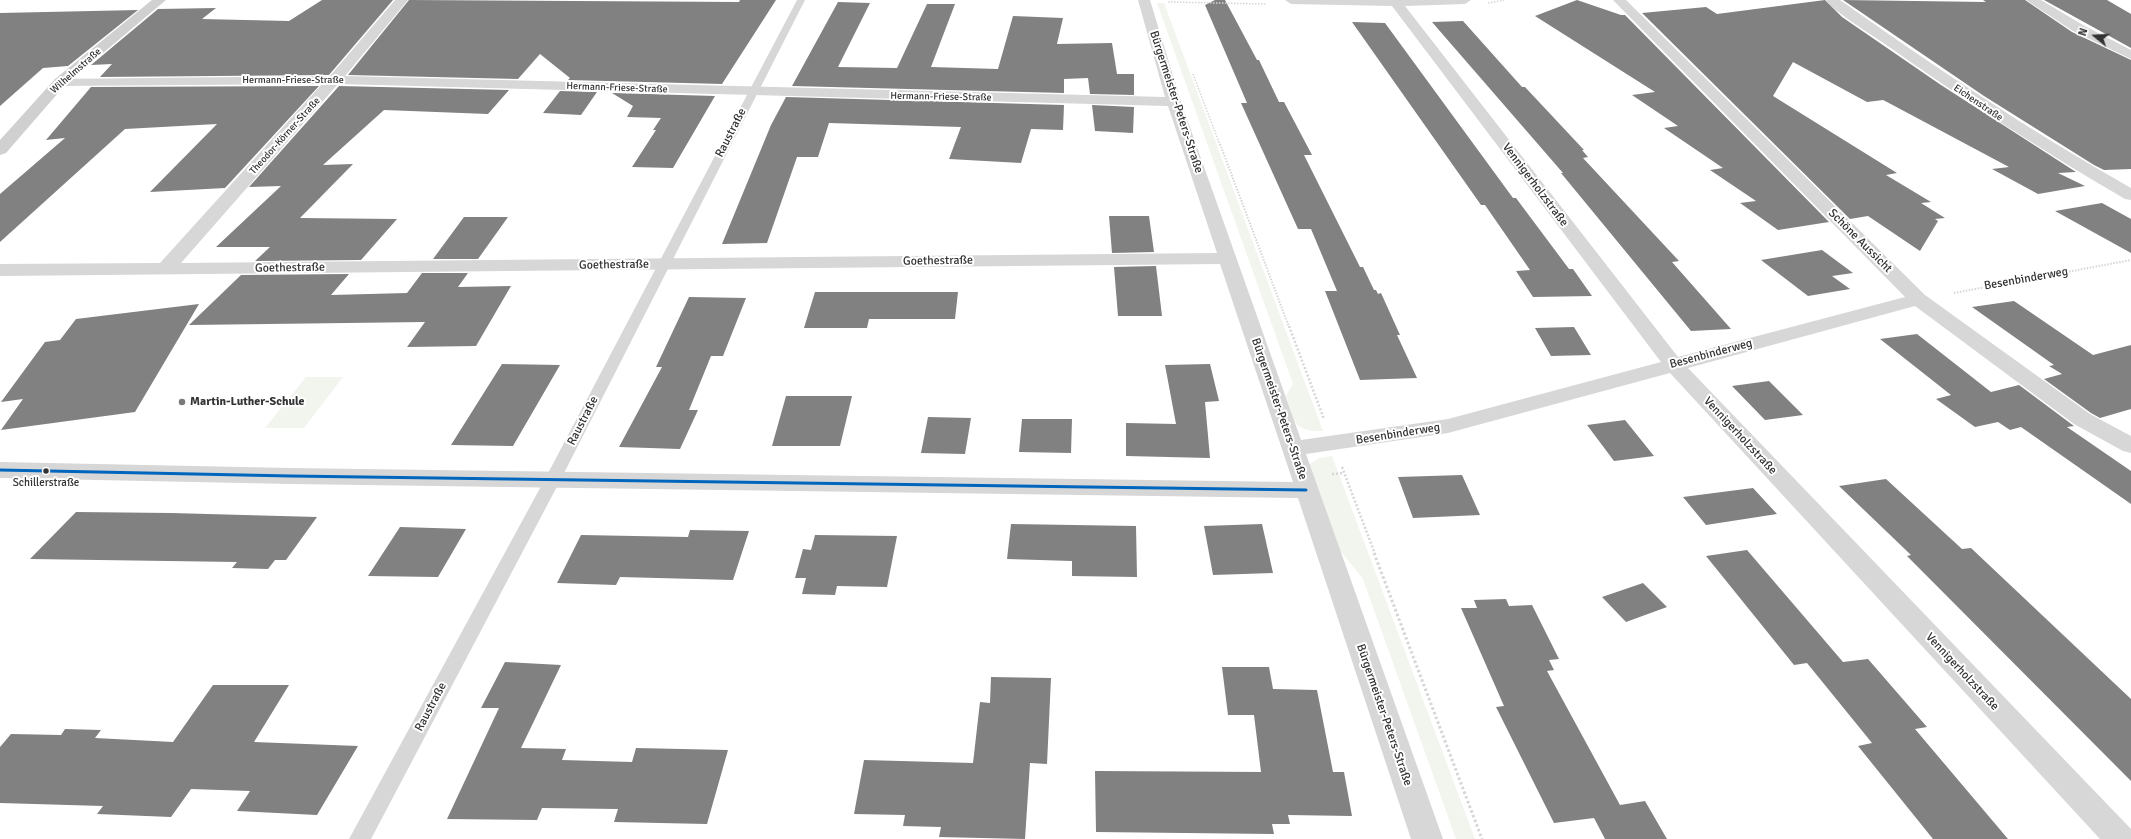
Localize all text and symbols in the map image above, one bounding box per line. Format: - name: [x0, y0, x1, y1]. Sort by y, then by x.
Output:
- north arrow: [2075, 16, 2115, 56]
- text: N: [2076, 26, 2090, 38]
- street label: Bürgermeister-Peters-Straße: [1146, 29, 1206, 175]
- street label: Wilhelmstraße: [48, 46, 104, 96]
- street label: Hermann-Friese-Straße: [242, 74, 344, 86]
- street label: Hermann-Friese-Straße: [566, 80, 668, 96]
- street label: Eichenstraße: [1951, 82, 2005, 124]
- street label: Hermann-Friese-Straße: [890, 90, 992, 104]
- street label: Theodor-Körner-Straße: [247, 95, 323, 177]
- street label: Raustraße: [713, 106, 749, 160]
- street label: Vennigerholzstraße: [1499, 140, 1571, 230]
- street label: Schöne Aussicht: [1825, 206, 1895, 276]
- street label: Goethestraße: [903, 253, 973, 269]
- street label: Goethestraße: [579, 257, 649, 273]
- street label: Goethestraße: [255, 260, 325, 276]
- street label: Besenbinderweg: [1983, 265, 2069, 293]
- street label: Bürgermeister-Peters-Straße: [1248, 336, 1310, 482]
- street label: Besenbinderweg: [1668, 336, 1754, 372]
- street label: Raustraße: [565, 394, 601, 448]
- street label: Vennigerholzstraße: [1700, 394, 1780, 478]
- place label: Martin-Luther-Schule: [190, 395, 305, 409]
- marker: Martin-Luther-Schule: [177, 397, 187, 407]
- street label: Besenbinderweg: [1355, 420, 1441, 448]
- marker: Schillerstraße: [41, 466, 51, 476]
- place label: Schillerstraße: [13, 476, 79, 490]
- street label: Vennigerholzstraße: [1922, 630, 2002, 714]
- street label: Bürgermeister-Peters-Straße: [1353, 642, 1415, 788]
- street label: Raustraße: [412, 680, 450, 734]

